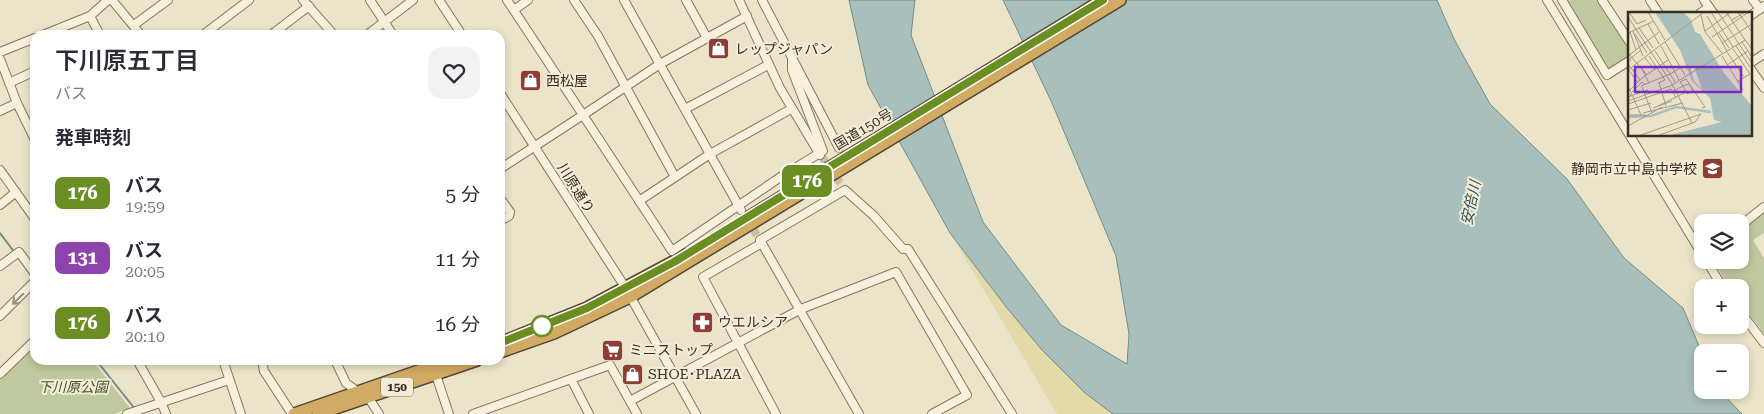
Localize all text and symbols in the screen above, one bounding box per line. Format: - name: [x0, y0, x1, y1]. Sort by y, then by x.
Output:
- inset map: [1628, 12, 1752, 136]
- shop icon: レップジャパン: [707, 37, 731, 61]
- place label: レップジャパン: [735, 41, 833, 57]
- text: 下川原五丁目: [55, 47, 199, 75]
- button: heart: [428, 47, 480, 99]
- shop icon: 西松屋: [518, 69, 542, 93]
- place label: 西松屋: [546, 73, 588, 89]
- text: バス: [55, 84, 87, 103]
- street label: 国道150号: [831, 105, 895, 153]
- text: 発車時刻: [55, 126, 131, 149]
- school or university icon: 静岡市立中島中学校: [1701, 157, 1725, 181]
- street label: 川原通り: [554, 160, 598, 216]
- place label: 静岡市立中島中学校: [1571, 161, 1697, 177]
- line badge: 176: [778, 165, 836, 197]
- text: 176: [792, 170, 822, 191]
- text: バス: [125, 174, 163, 197]
- water label: 安倍川: [1458, 177, 1485, 227]
- text: 176: [67, 182, 98, 203]
- text: 5 分: [446, 183, 480, 206]
- text: 19:59: [125, 197, 165, 216]
- map controls: [1694, 214, 1749, 399]
- button: layers: [1694, 214, 1749, 269]
- text: バス: [125, 239, 163, 262]
- text: 131: [67, 247, 98, 268]
- text: 11 分: [435, 248, 480, 271]
- text: 20:05: [125, 262, 165, 281]
- button: +: [1694, 279, 1749, 334]
- one-way arrow: [12, 292, 24, 304]
- text: バス: [125, 304, 163, 327]
- pharmacy icon: ウエルシア: [690, 310, 714, 334]
- text: 176: [67, 312, 98, 333]
- text: 16 分: [435, 313, 480, 336]
- place label: ウエルシア: [718, 314, 788, 330]
- unlabelled marker: [531, 315, 553, 337]
- text: 20:10: [125, 327, 165, 346]
- supermarket icon: ミニストップ: [601, 338, 625, 362]
- place label: ミニストップ: [629, 342, 713, 358]
- button: −: [1694, 344, 1749, 399]
- shop icon: SHOE･PLAZA: [620, 362, 644, 386]
- place label: SHOE･PLAZA: [648, 366, 742, 382]
- road number: 150: [381, 378, 413, 397]
- park label: 下川原公園: [38, 379, 110, 395]

